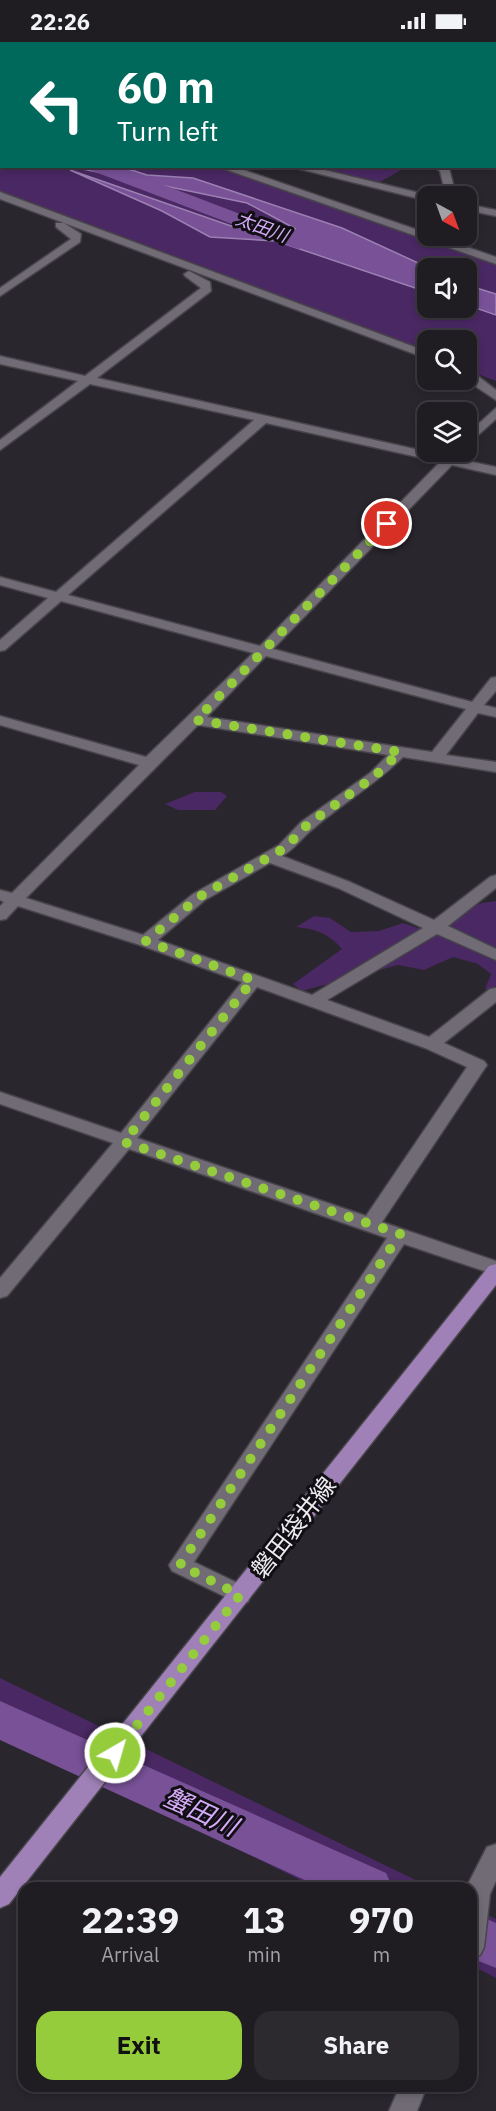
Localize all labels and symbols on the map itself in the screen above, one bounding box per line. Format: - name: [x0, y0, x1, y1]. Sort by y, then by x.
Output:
- north arrow: [417, 186, 477, 246]
- water label: 太田川: [233, 207, 293, 248]
- pin: [361, 498, 412, 549]
- street label: 磐田袋井線: [243, 1470, 343, 1584]
- position arrow: [83, 1721, 147, 1785]
- water label: 蟹田川: [158, 1779, 246, 1844]

